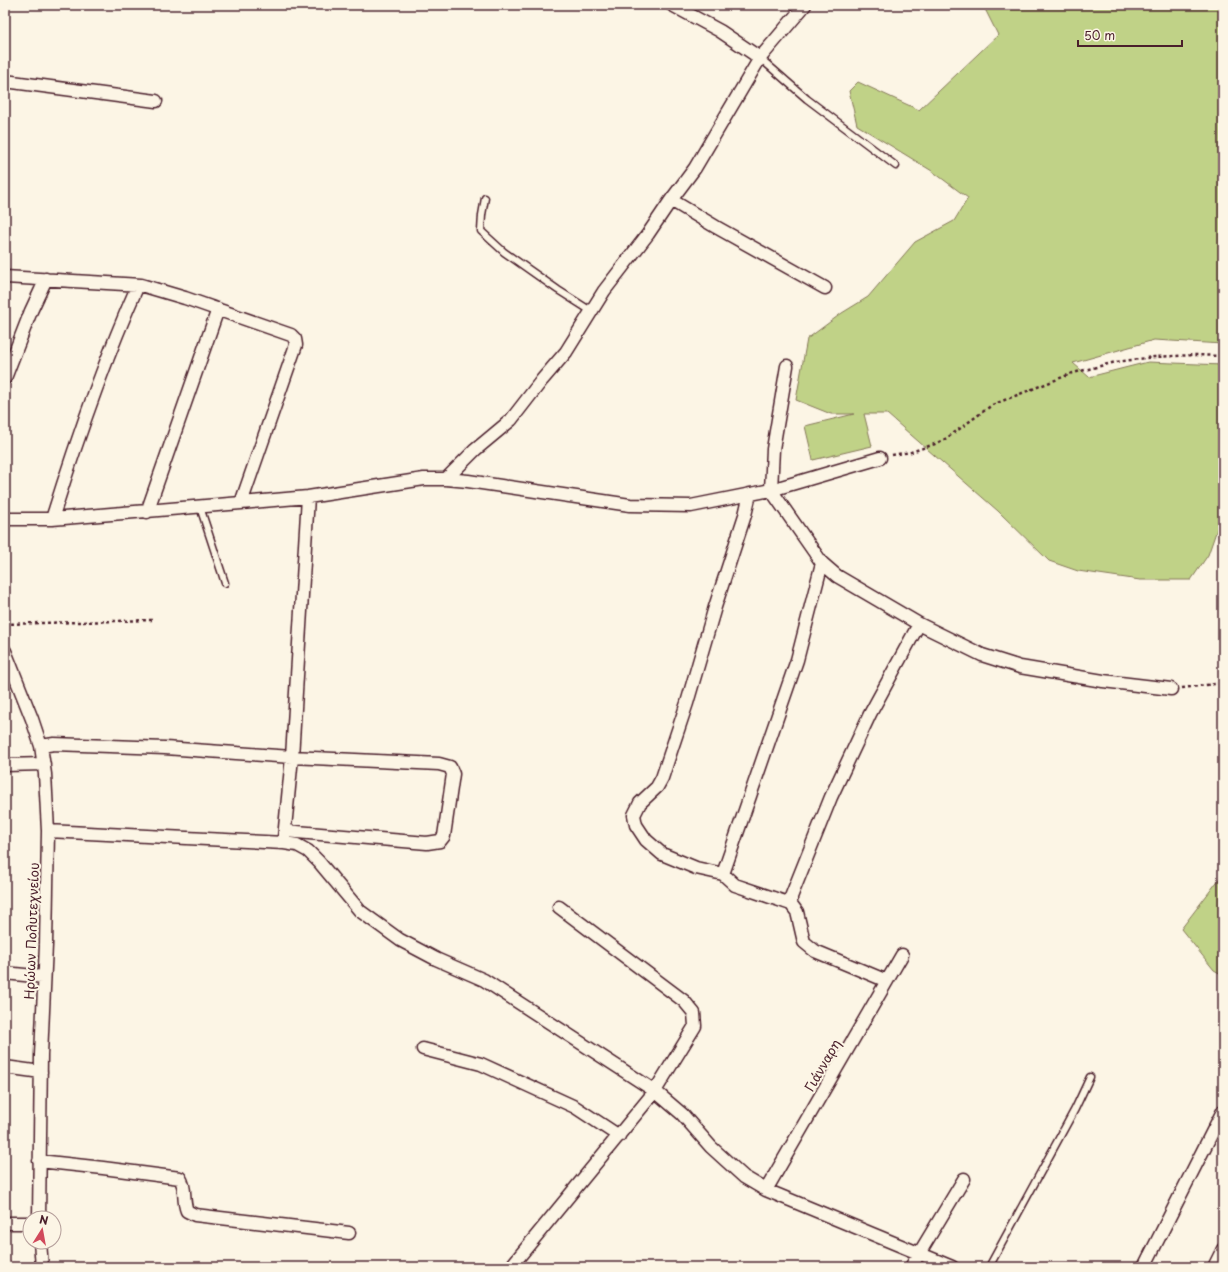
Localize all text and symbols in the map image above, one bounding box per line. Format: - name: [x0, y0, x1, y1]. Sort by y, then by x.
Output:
- scale bar: [1078, 22, 1182, 48]
- text: 50 m: [1084, 26, 1115, 44]
- street label: Ηρώων Πολυτεχνείου: [19, 862, 43, 1000]
- street label: Γιάνναρη: [799, 1035, 845, 1095]
- north arrow: [22, 1210, 62, 1250]
- text: N: [38, 1211, 50, 1229]

